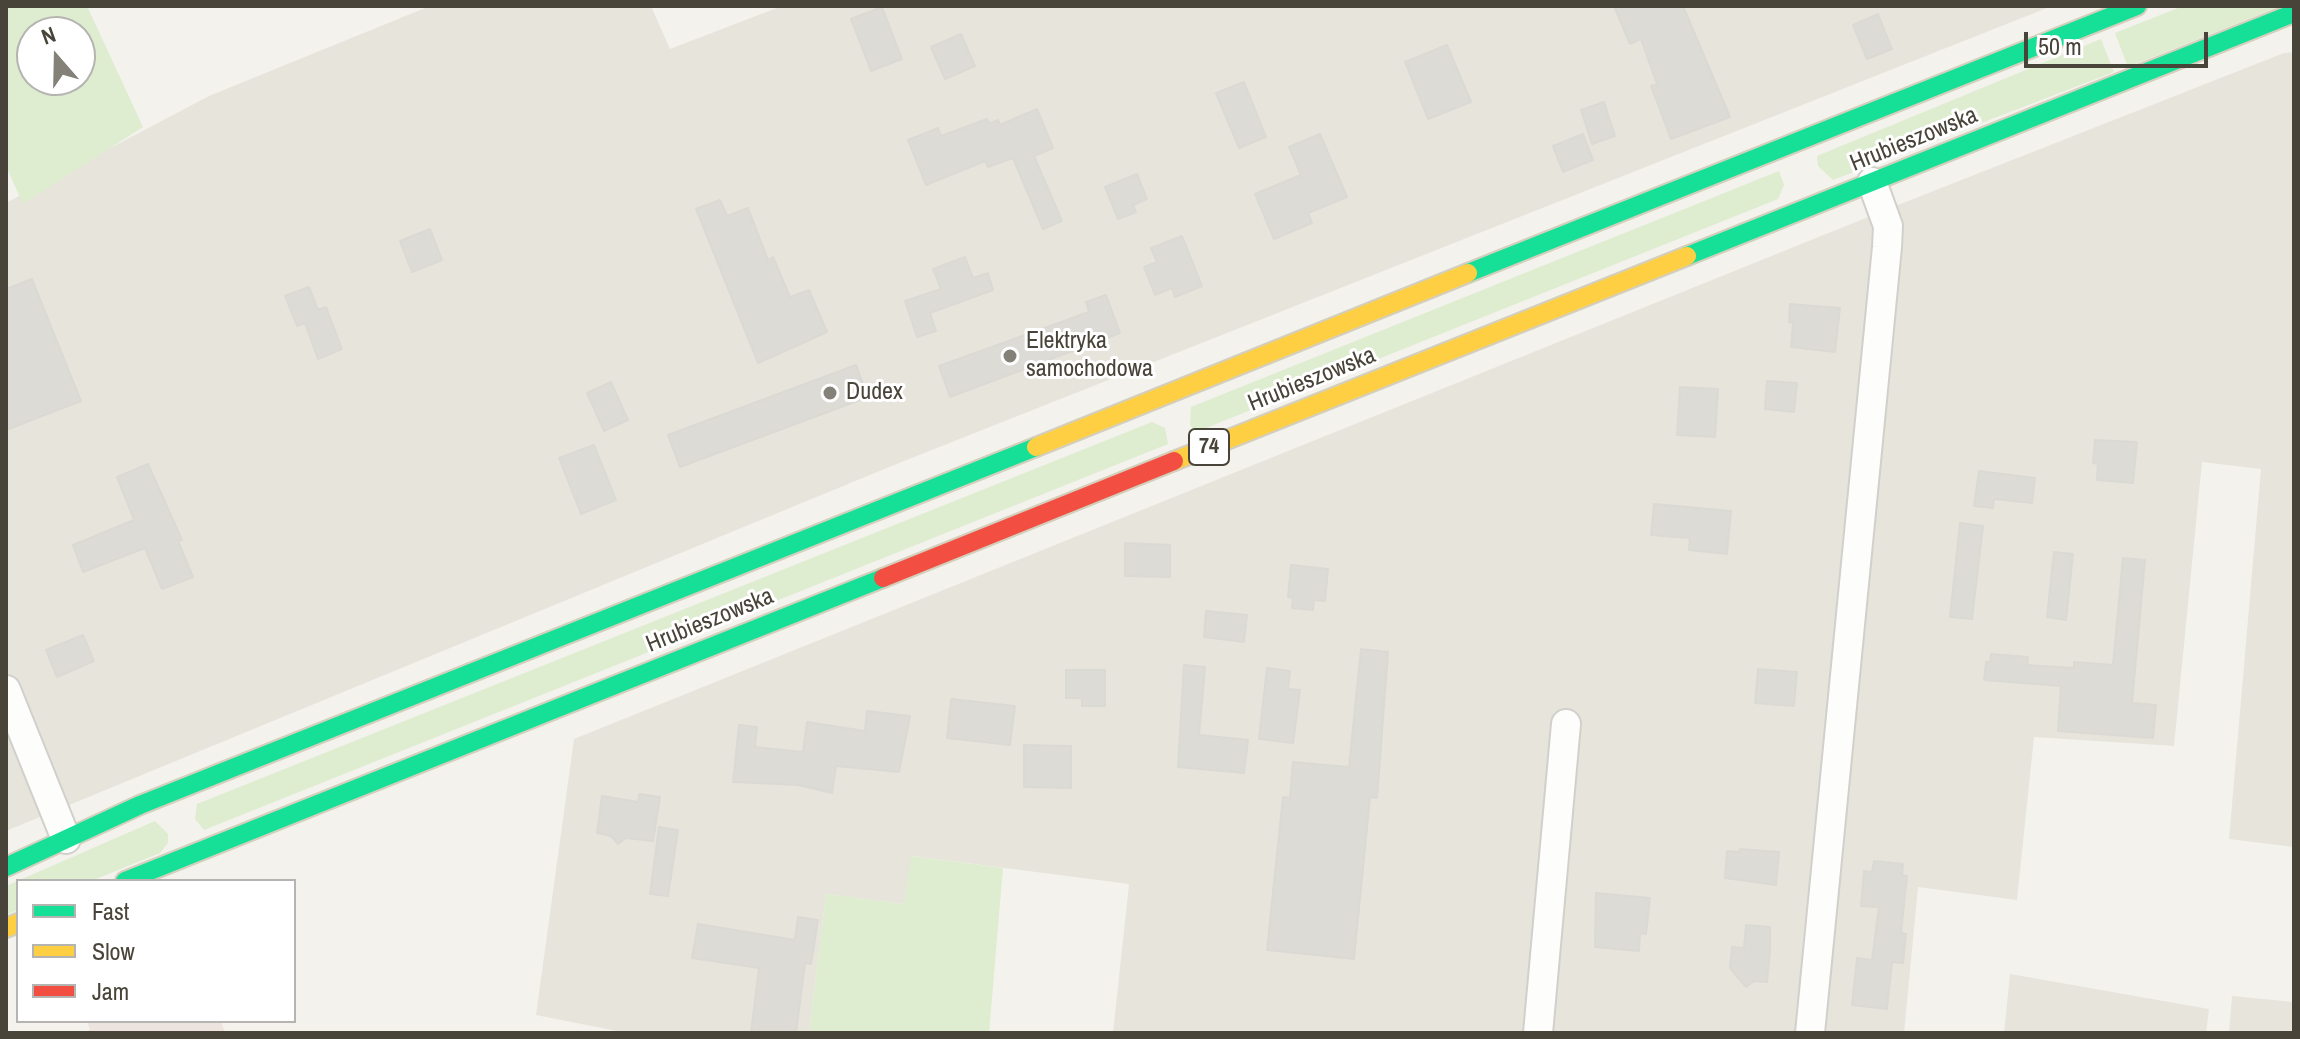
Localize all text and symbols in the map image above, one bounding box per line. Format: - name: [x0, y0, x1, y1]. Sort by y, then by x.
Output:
- north arrow: [16, 16, 96, 96]
- scale bar: [2028, 16, 2212, 66]
- text: N: [37, 19, 60, 52]
- text: 50 m: [2038, 30, 2082, 62]
- street label: Hrubieszowska: [1846, 101, 1982, 179]
- place label: Elektryka samochodowa: [1026, 328, 1153, 384]
- street label: Hrubieszowska: [1244, 341, 1380, 419]
- marker: Elektryka samochodowa: [1001, 347, 1019, 365]
- place label: Dudex: [846, 379, 903, 407]
- marker: Dudex: [821, 384, 839, 402]
- road number: 74: [1189, 429, 1229, 465]
- street label: Hrubieszowska: [642, 582, 778, 660]
- legend: [16, 879, 296, 1023]
- text: Fast: [92, 895, 129, 927]
- text: Slow: [92, 935, 135, 967]
- text: Jam: [92, 975, 129, 1007]

